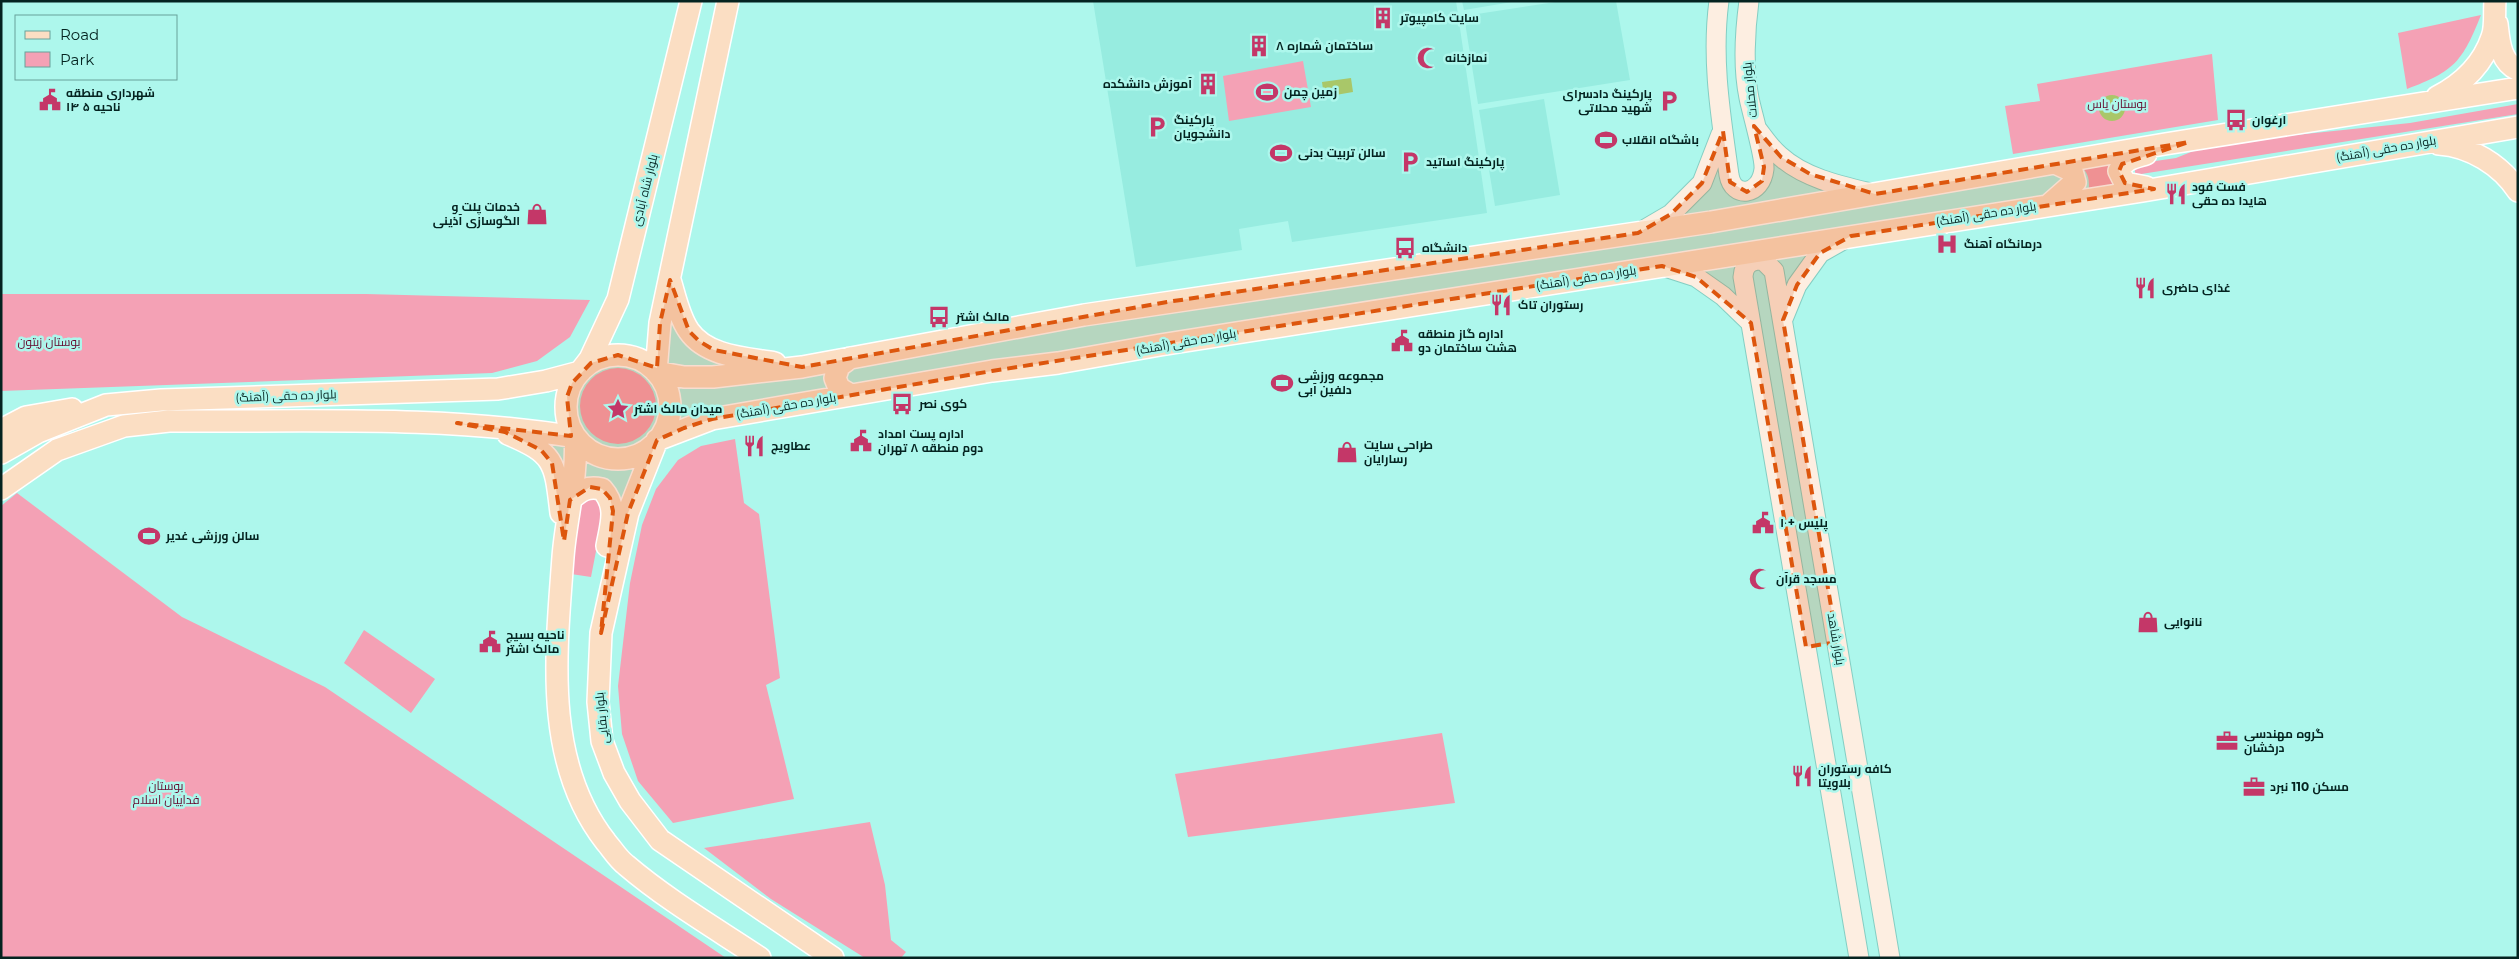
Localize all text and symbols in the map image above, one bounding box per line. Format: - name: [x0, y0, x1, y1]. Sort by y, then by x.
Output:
- building icon: سایت کامپیوتر: [1370, 5, 1396, 31]
- place label: سایت کامپیوتر: [1399, 10, 1479, 27]
- legend: [15, 15, 178, 80]
- text: Road: [60, 25, 99, 44]
- building icon: ساختمان شماره ۸: [1246, 33, 1272, 59]
- place label: ساختمان شماره ۸: [1276, 38, 1373, 54]
- mosque icon: نمازخانه: [1415, 45, 1441, 71]
- text: Park: [60, 50, 94, 69]
- place label: نمازخانه: [1445, 50, 1487, 66]
- street label: بلوار محلات: [1739, 62, 1760, 119]
- building icon: آموزش دانشکده: [1195, 71, 1221, 97]
- place label: آموزش دانشکده: [1103, 76, 1192, 92]
- sports icon: زمین چمن: [1254, 79, 1280, 105]
- place label: زمین چمن: [1284, 84, 1337, 101]
- place label: شهرداری منطقه ۱۴ ناحیه ۵: [66, 85, 155, 114]
- place label: پارکینگ دادسرای شهید محلاتی: [1562, 86, 1653, 116]
- public building icon: شهرداری منطقه ۱۴ ناحیه ۵: [37, 87, 63, 113]
- parking icon: پارکینگ دادسرای شهید محلاتی: [1656, 88, 1682, 114]
- park label: بوستان یاس: [2087, 96, 2147, 111]
- bus stop icon: ارغوان: [2223, 107, 2249, 133]
- place label: پارکینگ دانشجویان: [1174, 112, 1231, 142]
- place label: ارغوان: [2252, 112, 2286, 128]
- parking icon: پارکینگ دانشجویان: [1144, 114, 1170, 140]
- sports icon: باشگاه انقلاب: [1593, 127, 1619, 153]
- place label: باشگاه انقلاب: [1622, 132, 1699, 147]
- street label: بلوار ده حقی (آهنگ): [2335, 132, 2437, 165]
- sports icon: سالن تربیت بدنی: [1268, 140, 1294, 166]
- place label: سالن تربیت بدنی: [1298, 145, 1386, 161]
- parking icon: پارکینگ اساتید: [1397, 149, 1423, 175]
- street label: بلوار شاه آبادی: [628, 152, 661, 227]
- place label: پارکینگ اساتید: [1426, 154, 1505, 171]
- place label: فست فود هایدا ده حقی: [2192, 179, 2267, 209]
- restaurant icon: فست فود هایدا ده حقی: [2163, 181, 2189, 207]
- street label: بلوار ده حقی (آهنگ): [1935, 198, 2037, 229]
- place label: خدمات پلت و الگوسازی آذینی: [433, 199, 520, 229]
- shop icon: خدمات پلت و الگوسازی آذینی: [524, 201, 550, 227]
- hospital icon: درمانگاه آهنگ: [1934, 231, 1960, 257]
- bus stop icon: دانشگاه: [1392, 235, 1418, 261]
- place label: درمانگاه آهنگ: [1964, 236, 2042, 252]
- place label: دانشگاه: [1422, 240, 1468, 255]
- street label: بلوار ده حقی (آهنگ): [1535, 262, 1637, 293]
- restaurant icon: غذای حاضری: [2132, 275, 2158, 301]
- place label: غذای حاضری: [2162, 280, 2231, 296]
- restaurant icon: رستوران تاک: [1488, 292, 1514, 318]
- place label: رستوران تاک: [1518, 297, 1584, 313]
- bus stop icon: مالک اشتر: [926, 304, 952, 330]
- place label: مالک اشتر: [955, 309, 1009, 325]
- street label: بلوار ده حقی (آهنگ): [1135, 325, 1237, 358]
- place label: اداره گاز منطقه هشت ساختمان دو: [1418, 326, 1517, 356]
- public building icon: اداره گاز منطقه هشت ساختمان دو: [1389, 328, 1415, 354]
- park label: بوستان زیتون: [17, 334, 81, 349]
- place label: مجموعه ورزشی دلفین آبی: [1298, 368, 1384, 398]
- sports icon: مجموعه ورزشی دلفین آبی: [1269, 370, 1295, 396]
- street label: بلوار ده حقی (آهنگ): [235, 386, 337, 405]
- street label: بلوار ده حقی (آهنگ): [735, 389, 837, 422]
- bus stop icon: کوی نصر: [889, 391, 915, 417]
- place icon: میدان مالک اشتر: [605, 396, 631, 422]
- place label: کوی نصر: [918, 396, 967, 412]
- place label: میدان مالک اشتر: [633, 401, 723, 417]
- place label: اداره پست امداد دوم منطقه ۸ تهران: [878, 426, 983, 456]
- public building icon: اداره پست امداد دوم منطقه ۸ تهران: [848, 428, 874, 454]
- restaurant icon: عطاویچ: [741, 433, 767, 459]
- place label: طراحی سایت رسارایان: [1364, 437, 1433, 467]
- place label: عطاویچ: [771, 438, 811, 455]
- shop icon: طراحی سایت رسارایان: [1334, 439, 1360, 465]
- public building icon: پلیس +۱۰: [1750, 510, 1776, 536]
- place label: پلیس +۱۰: [1780, 515, 1829, 532]
- sports icon: سالن ورزشی غدیر: [136, 523, 162, 549]
- place label: سالن ورزشی غدیر: [165, 528, 260, 544]
- mosque icon: مسجد قرآن: [1747, 566, 1773, 592]
- place label: مسجد قرآن: [1776, 571, 1837, 587]
- shop icon: نانوایی: [2135, 609, 2161, 635]
- street label: بلوار شاهد: [1825, 612, 1848, 666]
- place label: نانوایی: [2164, 614, 2202, 630]
- place label: ناحیه بسیج مالک اشتر: [505, 627, 565, 657]
- public building icon: ناحیه بسیج مالک اشتر: [477, 629, 503, 655]
- street label: بلوار بقایی: [591, 692, 612, 744]
- place label: گروه مهندسی درخشان: [2244, 726, 2324, 756]
- office icon: گروه مهندسی درخشان: [2214, 728, 2240, 754]
- place label: کافه رستوران بلاویتا: [1818, 761, 1892, 791]
- restaurant icon: کافه رستوران بلاویتا: [1789, 763, 1815, 789]
- office icon: مسکن 110 نبرد: [2241, 774, 2267, 800]
- park label: بوستان فداییان اسلام: [132, 778, 200, 808]
- place label: مسکن 110 نبرد: [2270, 779, 2349, 795]

